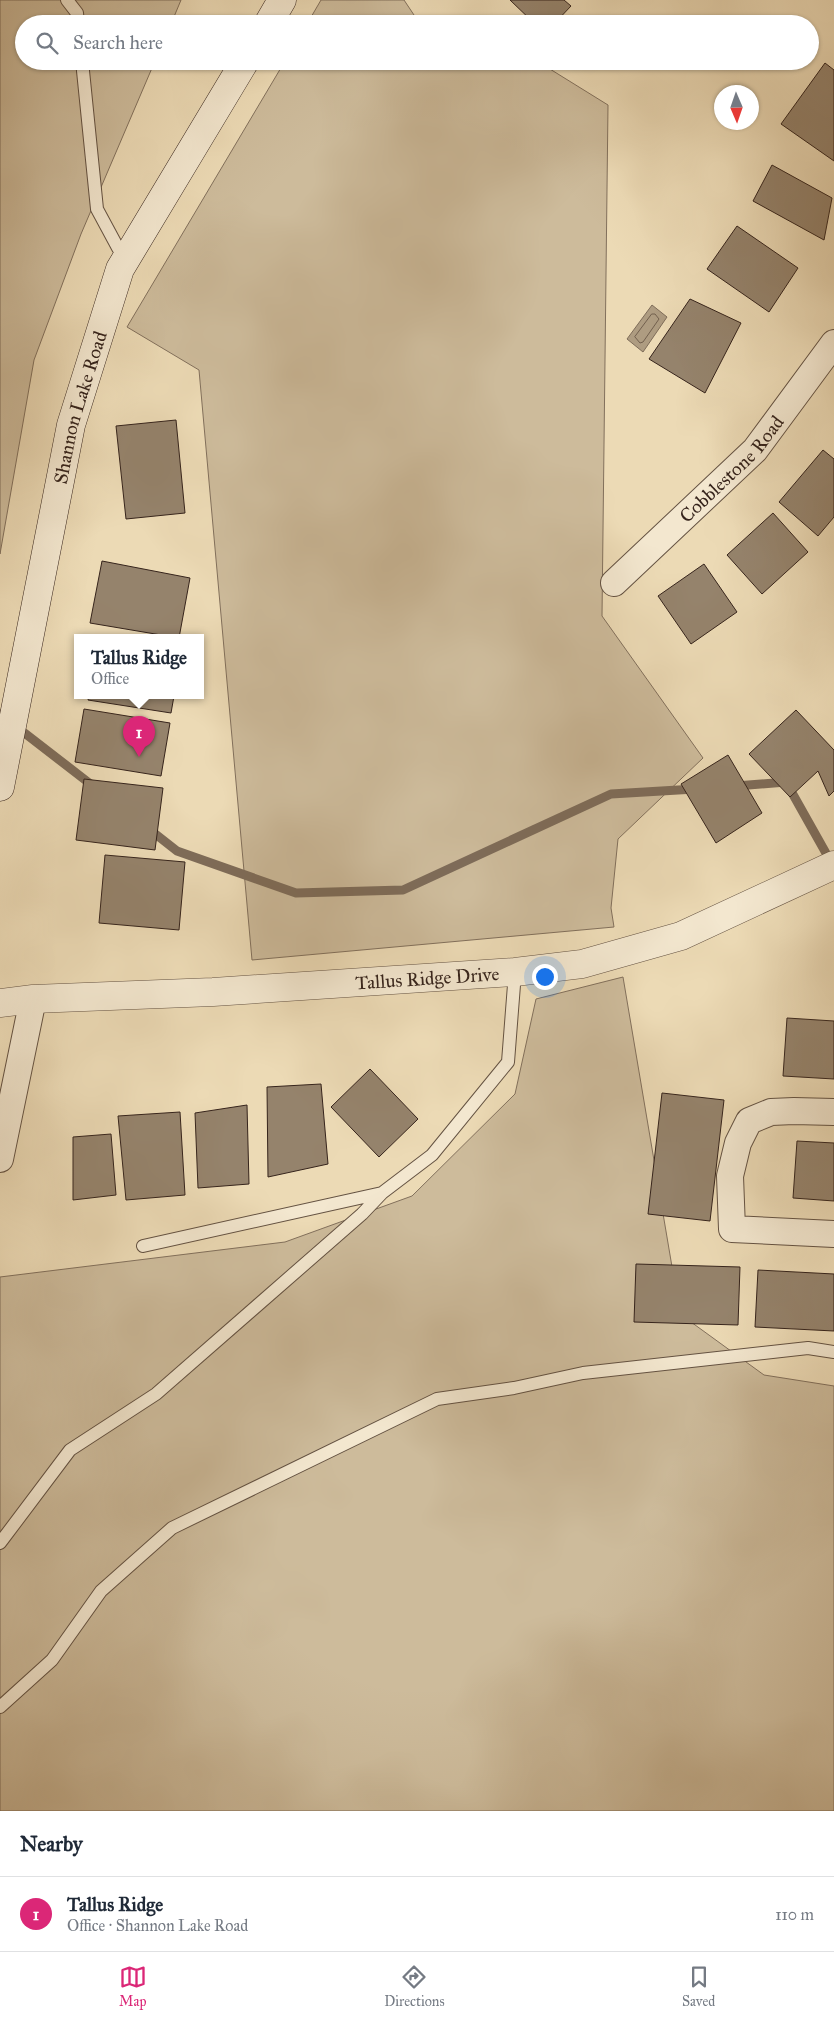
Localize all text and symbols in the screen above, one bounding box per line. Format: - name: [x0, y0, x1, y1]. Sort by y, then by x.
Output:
- search box: [15, 15, 819, 70]
- icon: search: [33, 29, 61, 57]
- text: Search here: [73, 31, 163, 54]
- north arrow: [714, 85, 759, 130]
- street label: Shannon Lake Road: [48, 328, 111, 486]
- street label: Cobblestone Road: [674, 410, 788, 527]
- popup: [74, 634, 204, 699]
- text: Tallus Ridge: [91, 646, 187, 669]
- text: Office: [91, 669, 129, 688]
- pin: 1: [123, 716, 155, 757]
- street label: Tallus Ridge Drive: [354, 962, 500, 994]
- your location: [532, 964, 558, 990]
- text: Nearby: [20, 1831, 83, 1857]
- text: Tallus Ridge: [67, 1893, 163, 1916]
- text: 1: [33, 1905, 39, 1924]
- text: 110 m: [775, 1905, 814, 1924]
- text: Office · Shannon Lake Road: [67, 1916, 248, 1935]
- tab: Map: [119, 1963, 147, 2010]
- tab: Directions: [384, 1963, 445, 2010]
- tab: Saved: [682, 1963, 715, 2010]

